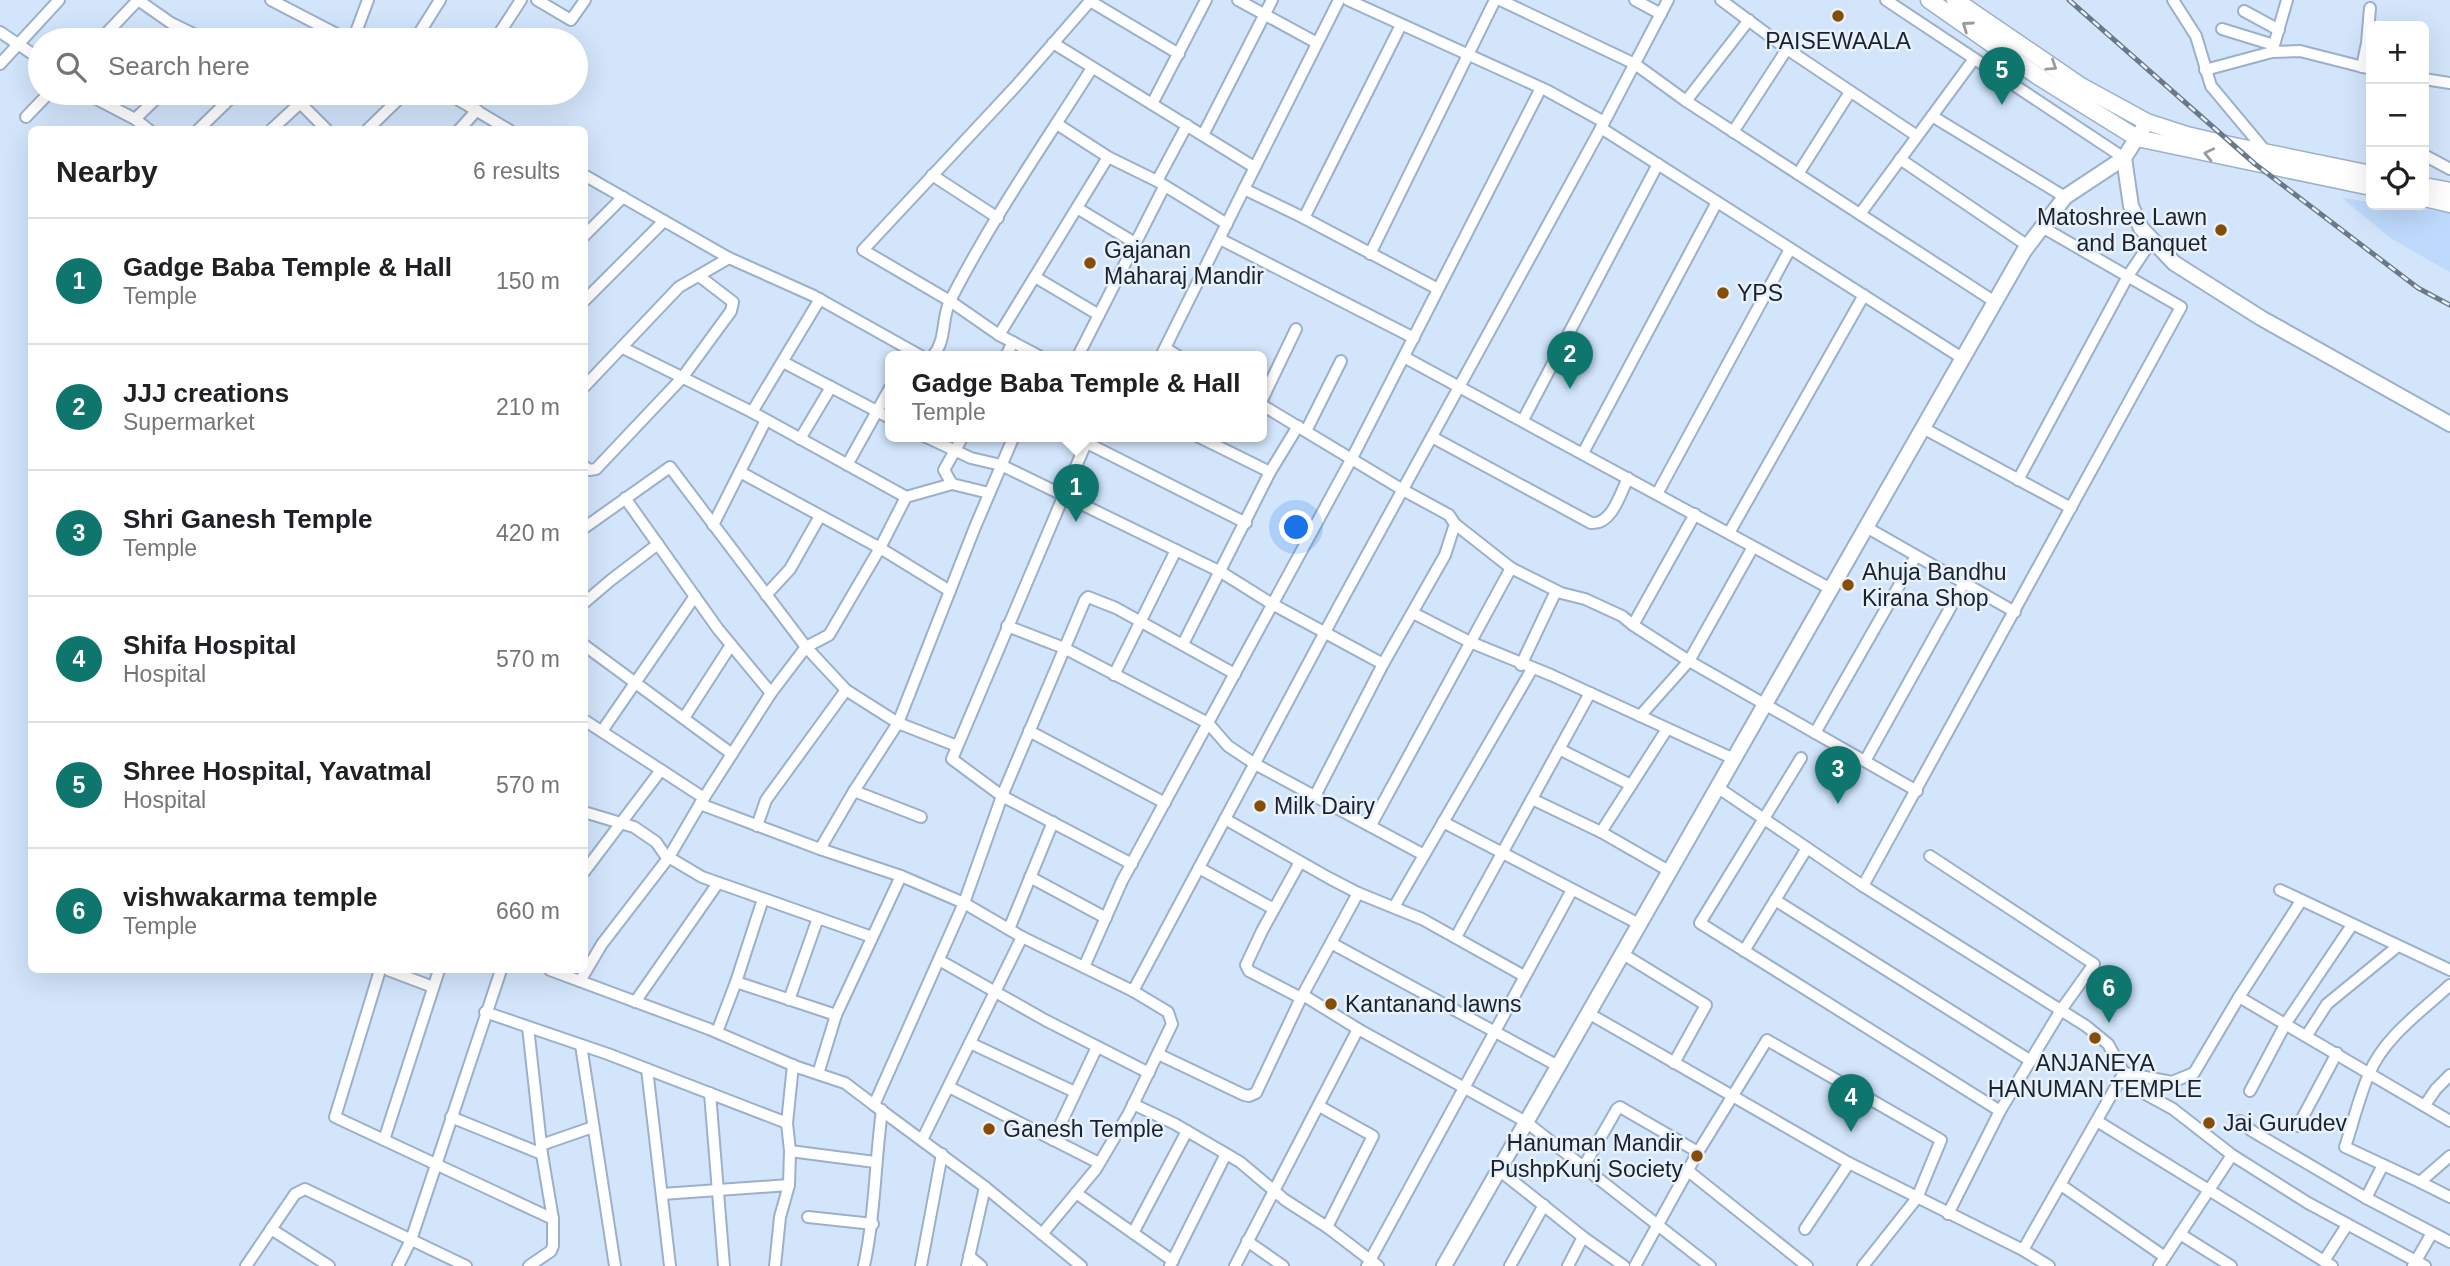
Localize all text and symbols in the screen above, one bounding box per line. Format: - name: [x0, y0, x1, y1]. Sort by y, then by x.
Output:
- marker: PAISEWAALA: [1830, 8, 1846, 24]
- map controls: [2366, 21, 2429, 210]
- button: +: [2366, 21, 2429, 84]
- one-way arrow: [1962, 22, 1975, 35]
- search box: [28, 28, 588, 105]
- place label: PAISEWAALA: [1765, 28, 1912, 54]
- pin: 5: [1979, 47, 2025, 105]
- icon: search: [52, 48, 90, 86]
- text: Search here: [108, 51, 250, 81]
- one-way arrow: [2044, 58, 2057, 70]
- button: −: [2366, 84, 2429, 147]
- one-way arrow: [2203, 147, 2215, 162]
- button: locate: [2366, 147, 2429, 210]
- text: Nearby: [56, 155, 158, 188]
- text: 6 results: [473, 158, 560, 184]
- place label: Matoshree Lawn and Banquet: [2037, 204, 2208, 256]
- marker: Matoshree Lawn and Banquet: [2213, 222, 2229, 238]
- place label: Gajanan Maharaj Mandir: [1104, 237, 1264, 289]
- text: Gadge Baba Temple & Hall: [123, 252, 452, 282]
- marker: Gajanan Maharaj Mandir: [1082, 255, 1098, 271]
- text: 1: [73, 268, 85, 294]
- text: 150 m: [496, 268, 560, 294]
- place label: YPS: [1737, 280, 1783, 306]
- text: Temple: [123, 283, 197, 309]
- marker: YPS: [1715, 285, 1731, 301]
- pin: 2: [1547, 331, 1593, 389]
- popup: [885, 351, 1267, 442]
- text: Gadge Baba Temple & Hall: [912, 368, 1240, 398]
- text: JJJ creations: [123, 378, 289, 408]
- text: 2: [73, 394, 85, 420]
- text: 210 m: [496, 394, 560, 420]
- text: Temple: [912, 399, 986, 425]
- text: Supermarket: [123, 409, 255, 435]
- pin: 1: [1053, 464, 1099, 522]
- text: Shri Ganesh Temple: [123, 504, 372, 534]
- your location: [1279, 510, 1313, 544]
- text: 3: [73, 520, 85, 546]
- text: 420 m: [496, 520, 560, 546]
- text: Temple: [123, 535, 197, 561]
- place label: Ahuja Bandhu Kirana Shop: [1862, 559, 2007, 611]
- marker: Ahuja Bandhu Kirana Shop: [1840, 577, 1856, 593]
- text: Shifa Hospital: [123, 630, 296, 660]
- text: 4: [73, 646, 85, 672]
- text: 570 m: [496, 646, 560, 672]
- text: Hospital: [123, 661, 206, 687]
- pin: 3: [1815, 746, 1861, 804]
- text: Shree Hospital, Yavatmal: [123, 756, 432, 786]
- text: 5: [73, 772, 85, 798]
- text: 570 m: [496, 772, 560, 798]
- text: Hospital: [123, 787, 206, 813]
- place label: Milk Dairy: [1274, 793, 1375, 819]
- marker: Milk Dairy: [1252, 798, 1268, 814]
- text: vishwakarma temple: [123, 882, 377, 912]
- text: 6: [73, 898, 85, 924]
- text: 660 m: [496, 898, 560, 924]
- text: Temple: [123, 913, 197, 939]
- pin: 6: [2086, 965, 2132, 1023]
- place label: Kantanand lawns: [1345, 991, 1521, 1017]
- marker: Kantanand lawns: [1323, 996, 1339, 1012]
- marker: ANJANEYA HANUMAN TEMPLE: [2087, 1030, 2103, 1046]
- place label: ANJANEYA HANUMAN TEMPLE: [1988, 1050, 2202, 1102]
- pin: 4: [1828, 1074, 1874, 1132]
- place label: Jai Gurudev: [2223, 1110, 2348, 1136]
- marker: Jai Gurudev: [2201, 1115, 2217, 1131]
- place label: Ganesh Temple: [1003, 1116, 1164, 1142]
- marker: Ganesh Temple: [981, 1121, 997, 1137]
- place label: Hanuman Mandir PushpKunj Society: [1490, 1130, 1683, 1182]
- marker: Hanuman Mandir PushpKunj Society: [1689, 1148, 1705, 1164]

